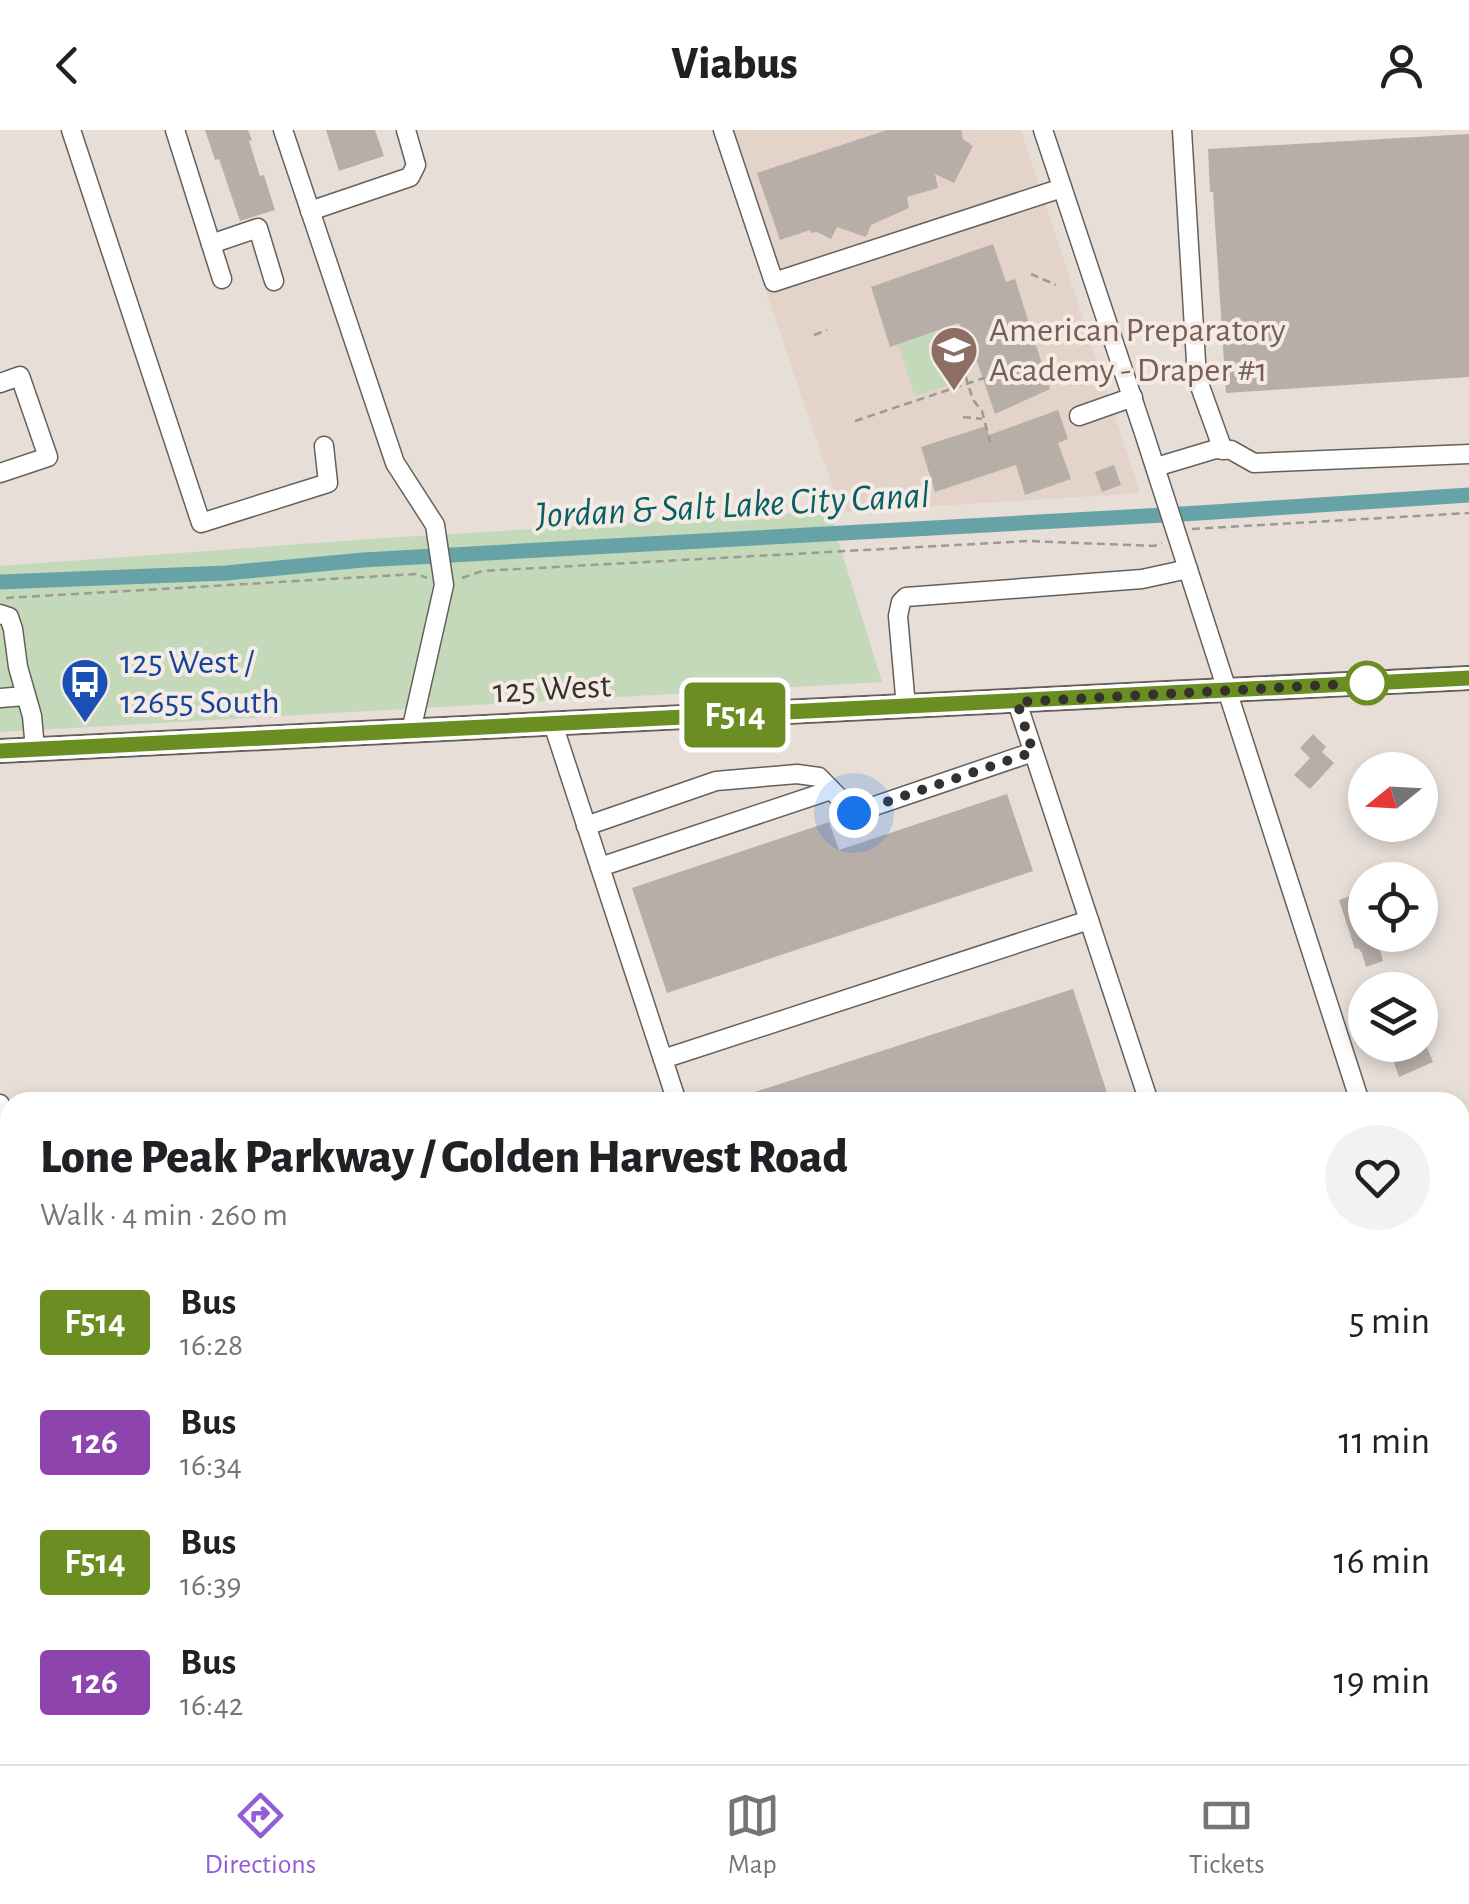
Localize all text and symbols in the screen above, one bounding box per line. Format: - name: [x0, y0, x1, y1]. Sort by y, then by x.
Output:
- icon: back: [40, 38, 95, 93]
- icon: person: [1374, 38, 1429, 93]
- text: Viabus: [671, 42, 798, 87]
- place label: American Preparatory Academy - Draper #1: [989, 313, 1286, 388]
- school or university icon: American Preparatory Academy - Draper #1: [928, 324, 980, 392]
- water label: Jordan & Salt Lake City Canal: [533, 477, 931, 535]
- place label: 125 West / 12655 South: [120, 645, 280, 720]
- bus stop icon: 125 West / 12655 South: [59, 656, 111, 724]
- unlabelled marker: [1346, 662, 1388, 704]
- street label: 125 West: [492, 668, 612, 710]
- line badge: F514: [665, 682, 805, 748]
- text: F514: [704, 698, 766, 733]
- north arrow: [1348, 752, 1438, 842]
- map controls: [1348, 752, 1438, 1062]
- your location: [829, 788, 879, 838]
- button: locate: [1348, 862, 1438, 952]
- button: layers: [1348, 972, 1438, 1062]
- button: heart: [1325, 1125, 1430, 1230]
- text: Lone Peak Parkway / Golden Harvest Road: [40, 1134, 848, 1182]
- text: Walk · 4 min · 260 m: [40, 1199, 288, 1231]
- text: Bus: [180, 1284, 236, 1322]
- text: 5 min: [1349, 1303, 1430, 1341]
- text: F514: [64, 1305, 126, 1340]
- text: 16:28: [180, 1329, 243, 1361]
- text: Bus: [180, 1404, 236, 1442]
- text: 11 min: [1338, 1423, 1430, 1461]
- text: 126: [72, 1425, 118, 1460]
- text: 16:34: [180, 1449, 242, 1481]
- text: Bus: [180, 1524, 236, 1562]
- text: 16 min: [1334, 1543, 1430, 1581]
- text: F514: [64, 1545, 126, 1580]
- text: 16:39: [180, 1569, 242, 1601]
- text: Bus: [180, 1644, 236, 1682]
- text: 19 min: [1334, 1663, 1430, 1701]
- text: 126: [72, 1665, 118, 1700]
- text: 16:42: [180, 1689, 243, 1721]
- tab: Directions: [204, 1788, 316, 1882]
- tab: Map: [725, 1788, 780, 1882]
- tab: Tickets: [1189, 1788, 1265, 1882]

